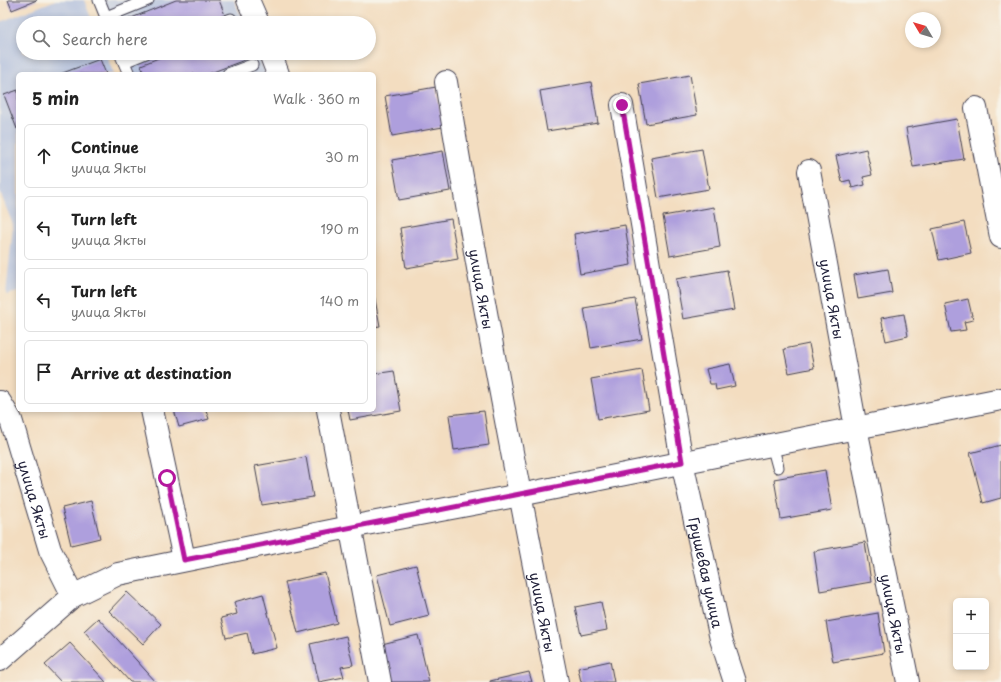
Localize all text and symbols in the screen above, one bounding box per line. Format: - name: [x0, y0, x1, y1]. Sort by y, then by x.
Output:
- north arrow: [905, 12, 941, 48]
- search box: [16, 16, 376, 60]
- icon: search: [30, 27, 52, 49]
- text: Search here: [62, 27, 148, 50]
- text: 5 min: [32, 85, 79, 111]
- text: Walk · 360 m: [273, 89, 360, 108]
- route end: [613, 96, 631, 114]
- text: Continue: [71, 135, 139, 158]
- icon: ahead: [33, 145, 55, 167]
- text: 30 m: [325, 147, 359, 166]
- text: улица Якты: [71, 158, 146, 177]
- text: Turn left: [71, 207, 137, 230]
- icon: left: [33, 217, 55, 239]
- text: 190 m: [320, 219, 359, 238]
- text: улица Якты: [71, 230, 146, 249]
- street label: улица Якты: [464, 247, 499, 331]
- street label: улица Якты: [815, 257, 850, 341]
- text: Turn left: [71, 279, 137, 302]
- icon: left: [33, 289, 55, 311]
- text: 140 m: [320, 291, 359, 310]
- text: улица Якты: [71, 302, 146, 321]
- icon: arrive: [33, 361, 55, 383]
- text: Arrive at destination: [71, 361, 232, 384]
- street label: улица Якты: [13, 458, 57, 541]
- route start: [158, 469, 176, 487]
- street label: Грушевая улица: [684, 515, 729, 630]
- street label: улица Якты: [525, 570, 561, 654]
- street label: улица Якты: [876, 572, 912, 656]
- map controls: [953, 598, 989, 670]
- button: +: [953, 598, 989, 634]
- button: −: [953, 634, 989, 670]

